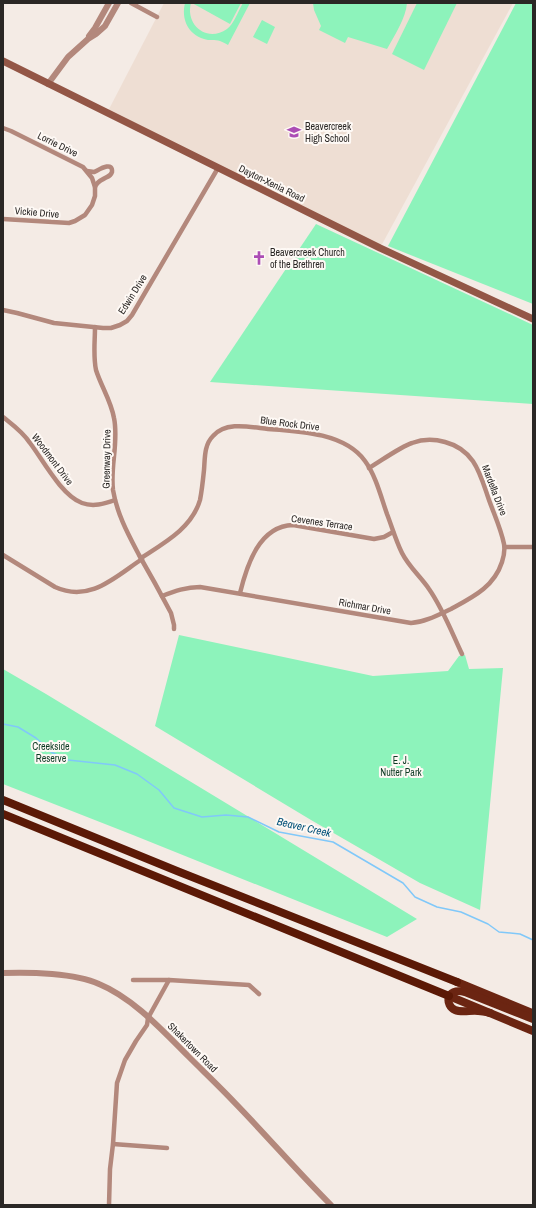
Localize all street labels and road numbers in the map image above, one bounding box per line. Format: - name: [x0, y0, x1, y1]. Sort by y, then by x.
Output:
- street label: Lorrie Drive: [35, 129, 80, 160]
- street label: Dayton-Xenia Road: [237, 162, 307, 205]
- street label: Vickie Drive: [14, 204, 60, 221]
- street label: Edwin Drive: [115, 272, 150, 317]
- street label: Blue Rock Drive: [260, 413, 321, 434]
- street label: Greenway Drive: [99, 429, 114, 489]
- street label: Woodmont Drive: [29, 431, 77, 488]
- street label: Mardella Drive: [479, 463, 510, 518]
- street label: Cevenes Terrace: [290, 512, 354, 533]
- street label: Richmar Drive: [338, 596, 392, 618]
- street label: Shakertown Road: [165, 1020, 220, 1075]

